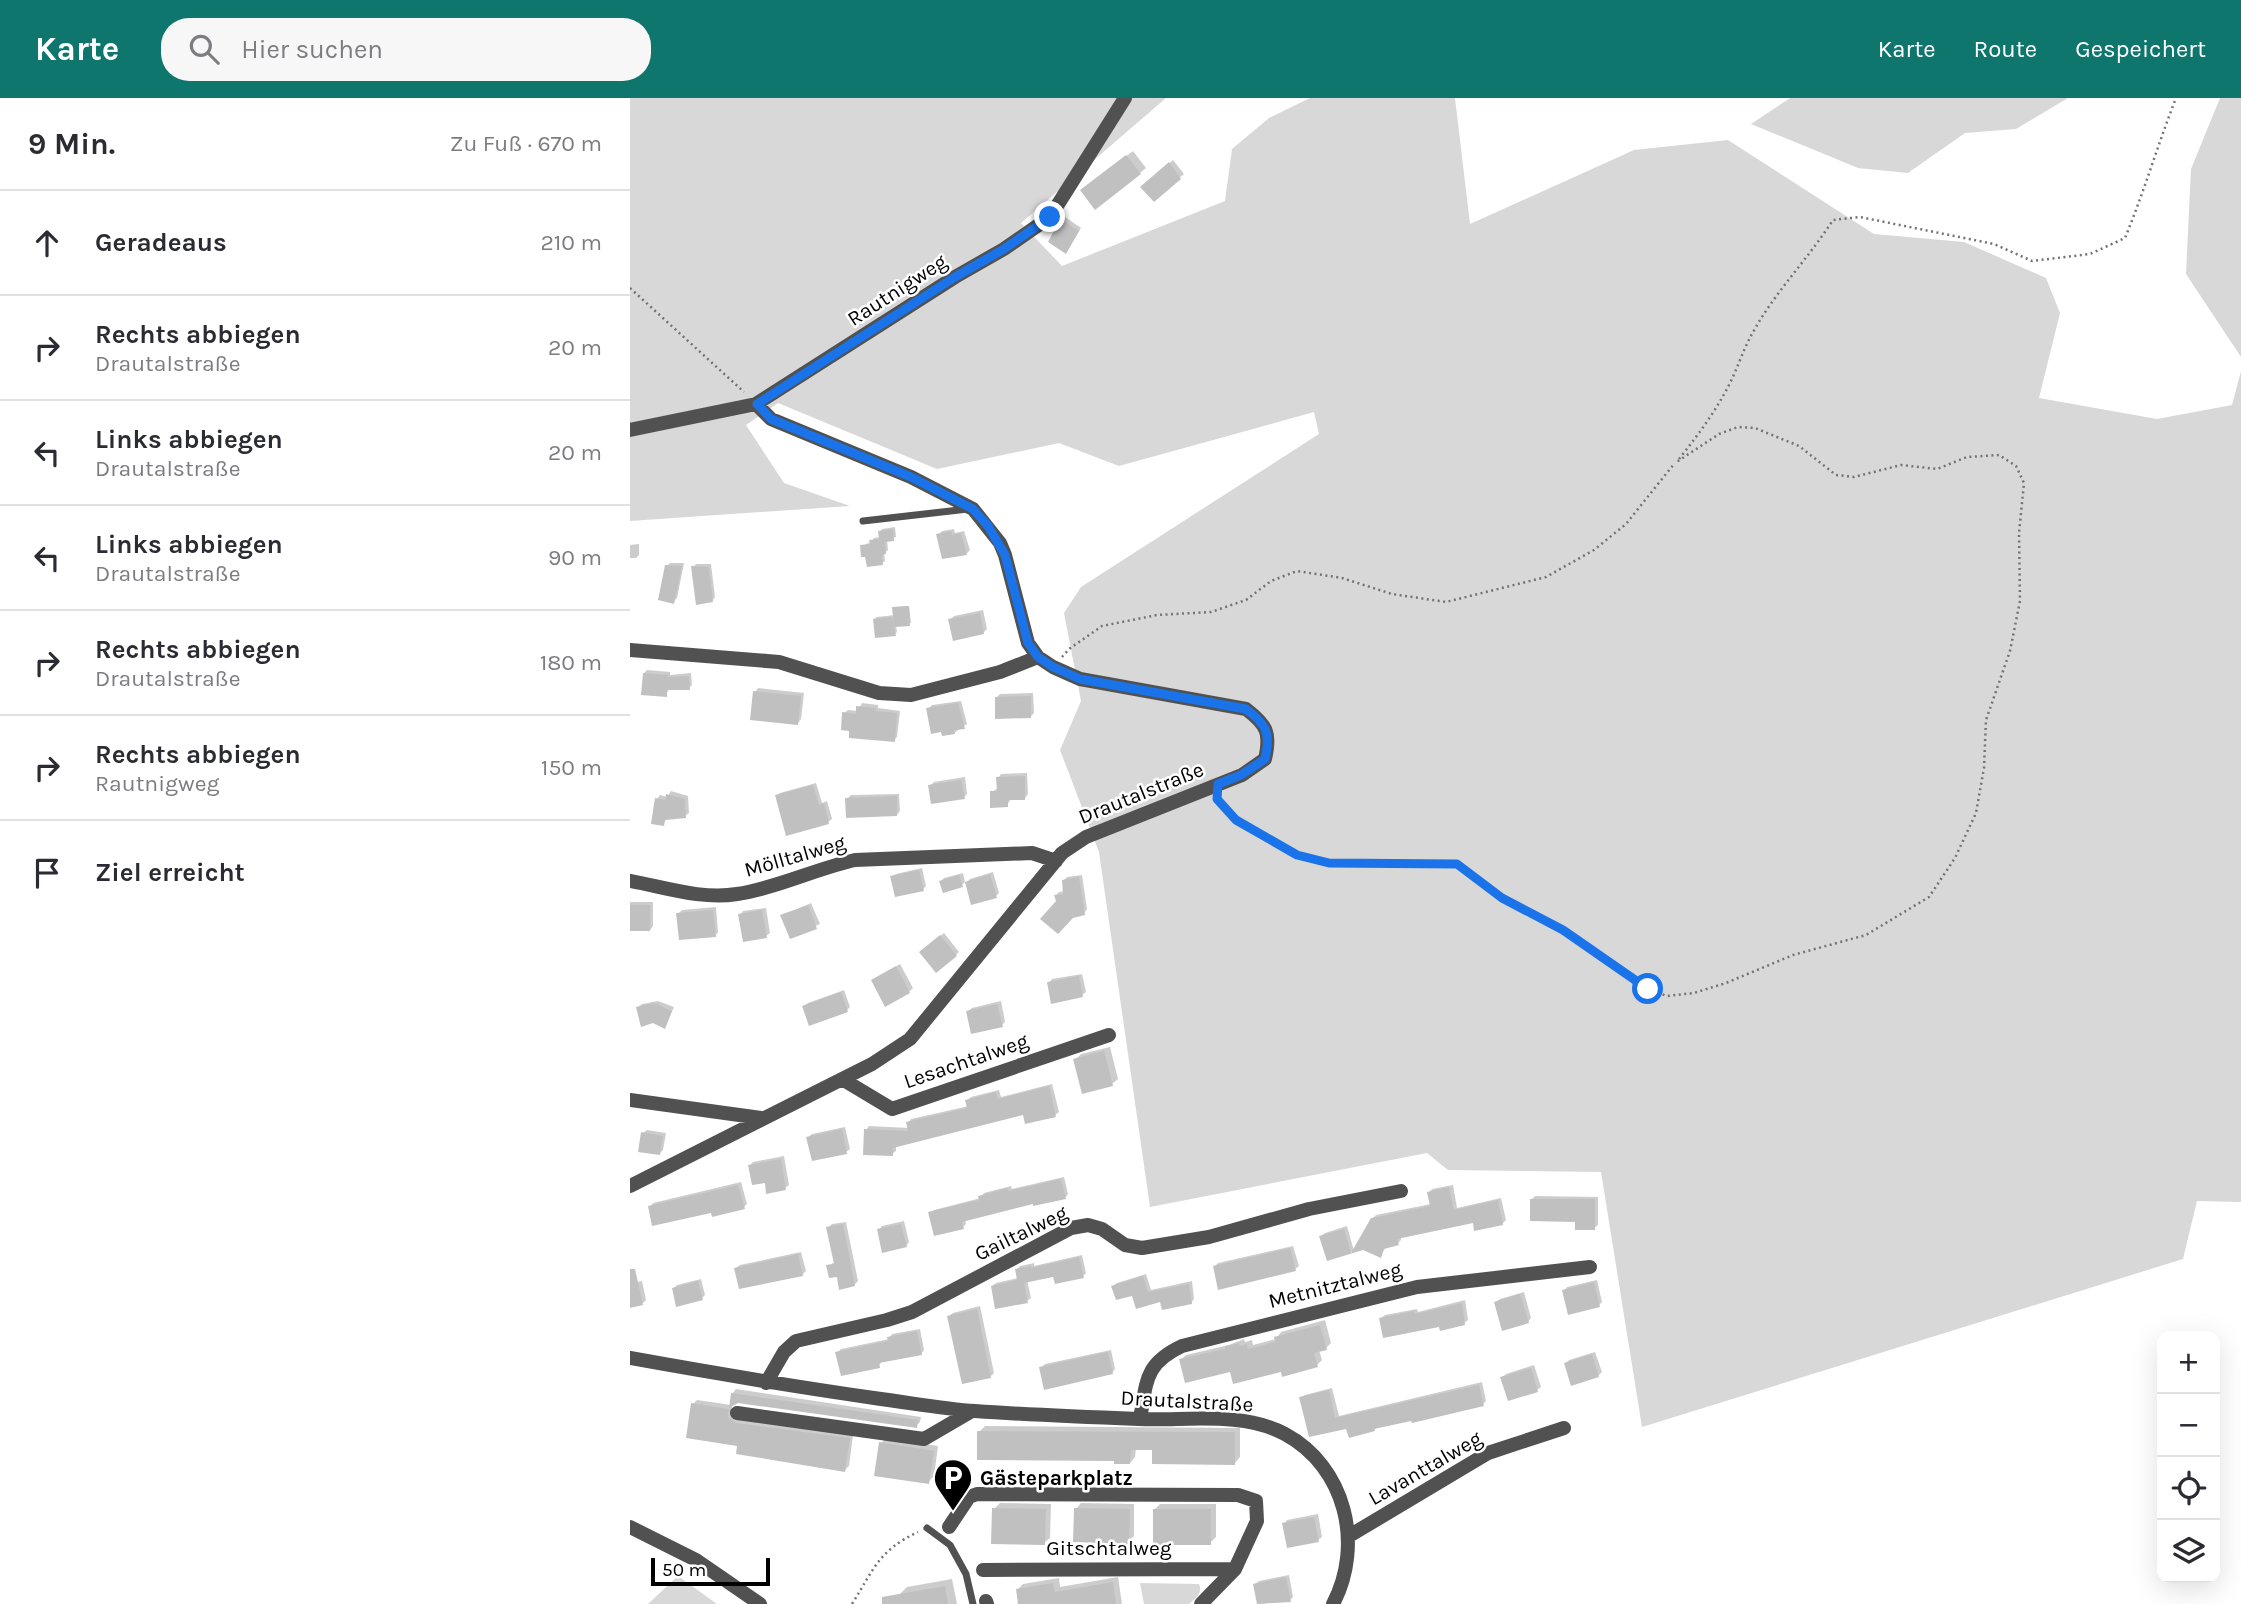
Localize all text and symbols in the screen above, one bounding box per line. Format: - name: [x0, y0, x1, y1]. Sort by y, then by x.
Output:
- search box: [161, 18, 651, 81]
- text: Karte: [35, 30, 119, 68]
- icon: search: [185, 30, 223, 68]
- text: Hier suchen: [241, 34, 383, 65]
- text: Karte: [1878, 35, 1936, 63]
- text: Route: [1974, 35, 2037, 63]
- text: Gespeichert: [2075, 35, 2206, 63]
- text: 9 Min.: [28, 126, 115, 162]
- text: Zu Fuß · 670 m: [450, 130, 602, 157]
- route end: [1034, 201, 1065, 232]
- icon: ahead: [28, 224, 66, 262]
- text: Geradeaus: [95, 227, 227, 258]
- text: 210 m: [540, 229, 602, 256]
- street label: Rautnigweg: [843, 249, 951, 331]
- text: Rechts abbiegen: [95, 319, 301, 350]
- icon: right: [28, 329, 66, 367]
- text: 20 m: [548, 334, 602, 361]
- text: Drautalstraße: [95, 350, 240, 377]
- text: Links abbiegen: [95, 424, 283, 455]
- icon: left: [28, 434, 66, 472]
- text: 20 m: [548, 439, 602, 466]
- text: Drautalstraße: [95, 455, 240, 482]
- text: Links abbiegen: [95, 529, 283, 560]
- icon: left: [28, 539, 66, 577]
- text: 90 m: [548, 544, 602, 571]
- text: Drautalstraße: [95, 560, 240, 587]
- text: Rechts abbiegen: [95, 634, 301, 665]
- icon: right: [28, 644, 66, 682]
- text: 180 m: [540, 649, 602, 676]
- text: Drautalstraße: [95, 665, 240, 692]
- text: Rechts abbiegen: [95, 739, 301, 770]
- icon: right: [28, 749, 66, 787]
- text: 150 m: [541, 754, 602, 781]
- street label: Drautalstraße: [1075, 757, 1207, 829]
- text: Rautnigweg: [95, 770, 220, 797]
- street label: Mölltalweg: [742, 830, 849, 882]
- icon: arrive: [28, 854, 66, 892]
- text: Ziel erreicht: [95, 857, 245, 888]
- route start: [1632, 973, 1663, 1004]
- street label: Lesachtalweg: [901, 1028, 1031, 1093]
- street label: Gailtalweg: [971, 1200, 1072, 1266]
- street label: Metnitztalweg: [1266, 1257, 1404, 1313]
- map controls: [2157, 1331, 2220, 1583]
- button: +: [2157, 1331, 2220, 1394]
- street label: Drautalstraße: [1120, 1386, 1254, 1416]
- button: −: [2157, 1394, 2220, 1457]
- street label: Lavanttalweg: [1364, 1426, 1486, 1510]
- parking icon: Gästeparkplatz: [932, 1457, 974, 1512]
- button: locate: [2157, 1457, 2220, 1520]
- place label: Gästeparkplatz: [980, 1466, 1133, 1490]
- button: layers: [2157, 1520, 2220, 1583]
- street label: Gitschtalweg: [1046, 1536, 1172, 1560]
- scale bar: [651, 1555, 770, 1587]
- text: 50 m: [662, 1559, 706, 1581]

